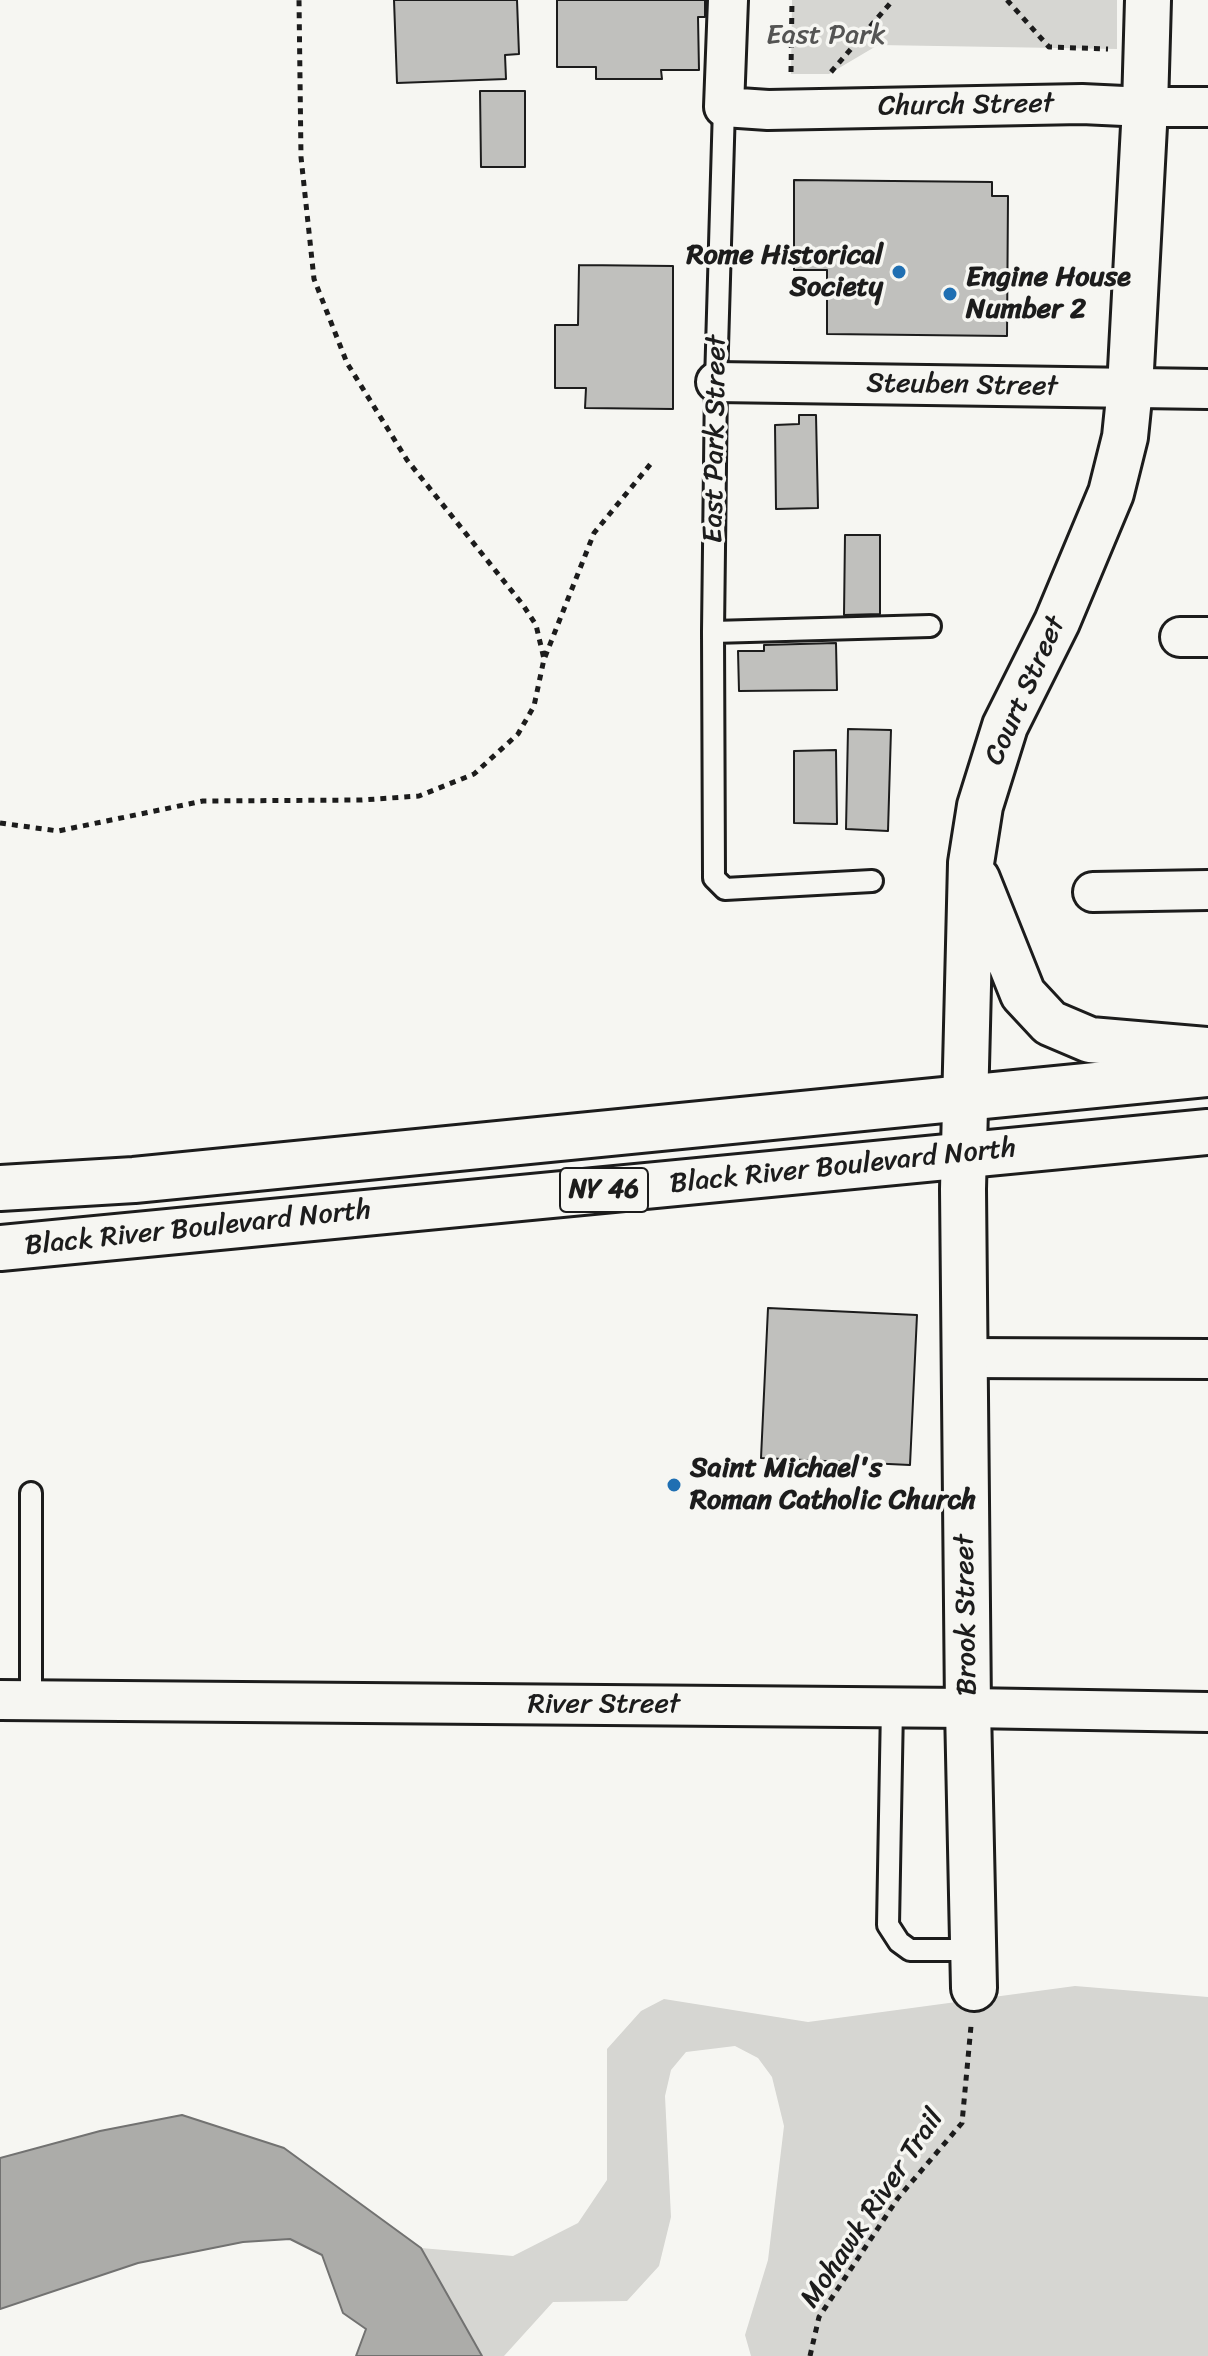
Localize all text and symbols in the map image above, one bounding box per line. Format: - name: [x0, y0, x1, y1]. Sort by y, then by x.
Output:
- park label: East Park: [766, 19, 886, 53]
- street label: Church Street: [878, 88, 1054, 124]
- place label: Rome Historical Society: [686, 239, 883, 305]
- place label: Engine House Number 2: [966, 261, 1131, 327]
- marker: Rome Historical Society: [890, 263, 908, 281]
- marker: Engine House Number 2: [941, 285, 959, 303]
- street label: East Park Street: [697, 335, 735, 543]
- street label: Steuben Street: [866, 368, 1058, 404]
- street label: Court Street: [978, 612, 1074, 770]
- street label: Black River Boulevard North: [668, 1132, 1018, 1202]
- road number: NY 46: [560, 1168, 648, 1212]
- street label: Black River Boulevard North: [23, 1194, 373, 1264]
- place label: Saint Michael's Roman Catholic Church: [690, 1452, 976, 1518]
- marker: Saint Michael's Roman Catholic Church: [665, 1476, 683, 1494]
- street label: Brook Street: [949, 1534, 985, 1696]
- street label: River Street: [528, 1688, 680, 1722]
- street label: Mohawk River Trail: [794, 2103, 952, 2315]

